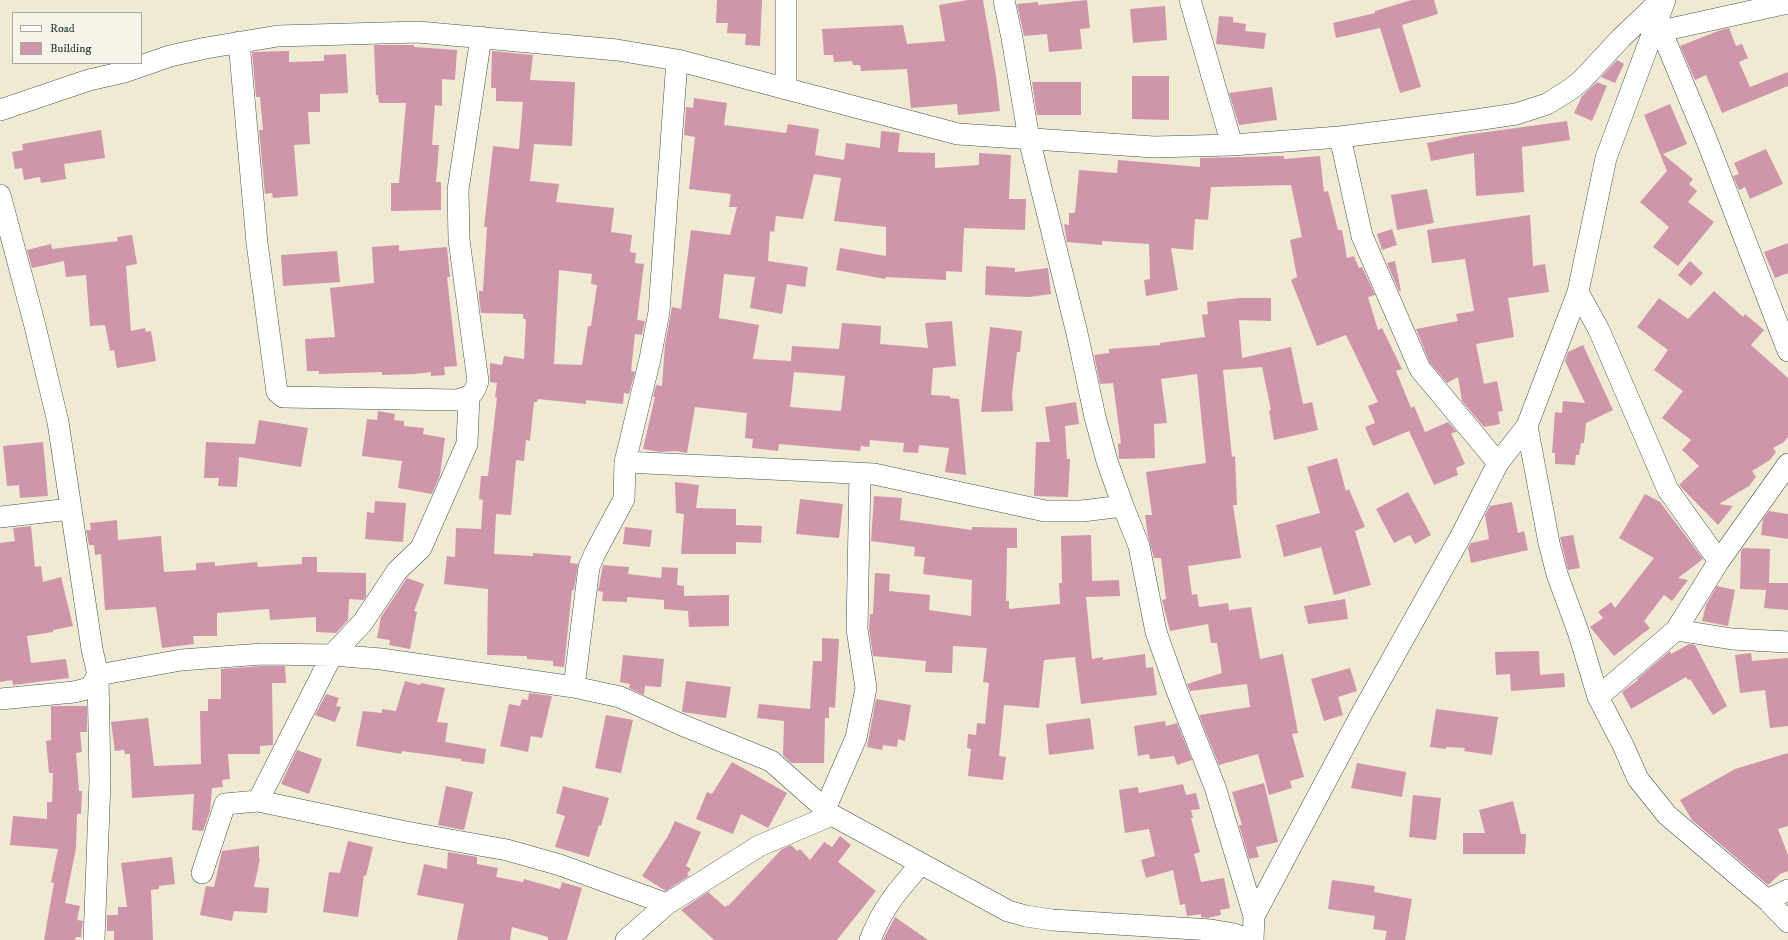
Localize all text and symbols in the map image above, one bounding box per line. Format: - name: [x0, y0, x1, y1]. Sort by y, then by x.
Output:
- legend: [12, 12, 142, 64]
- text: Road: [50, 21, 75, 36]
- text: Building: [50, 41, 91, 56]

